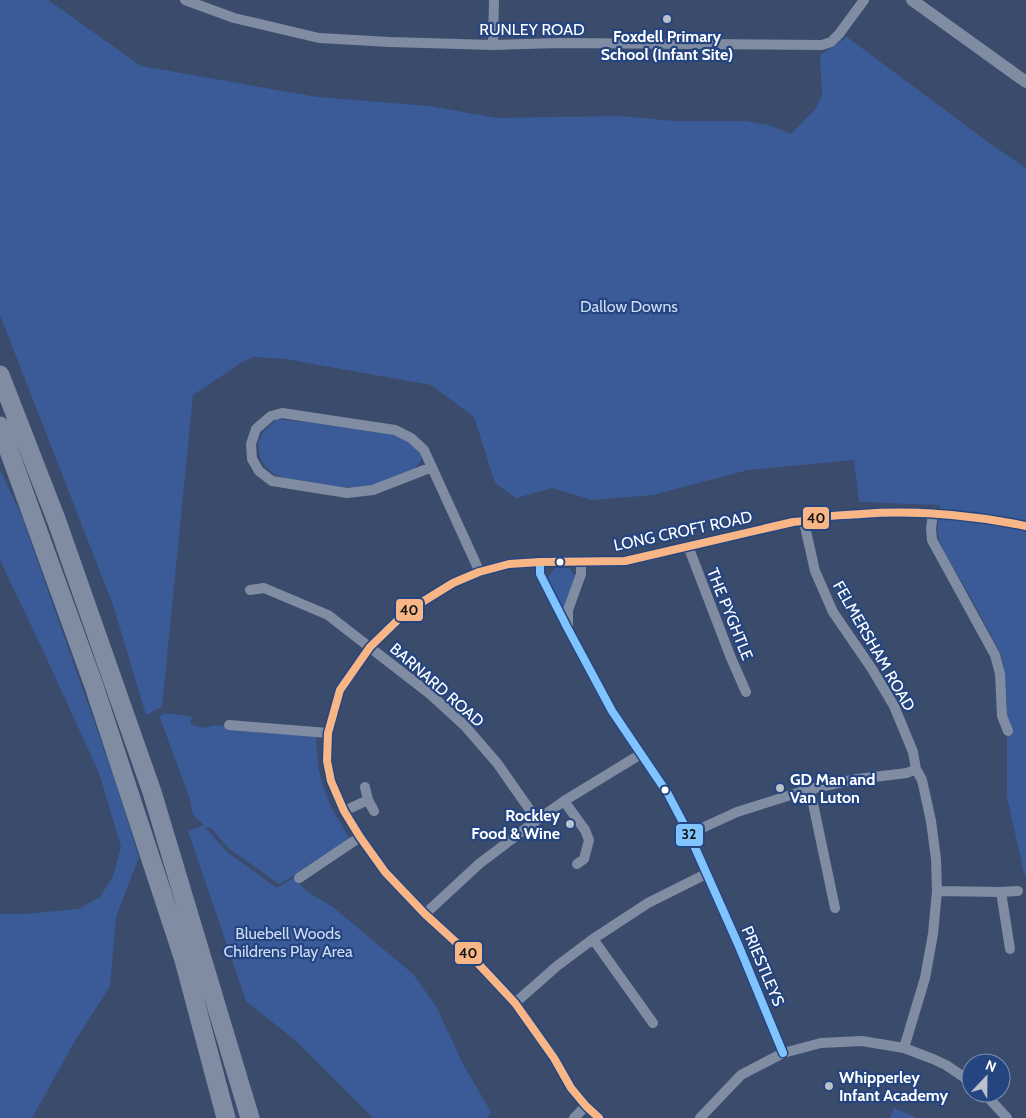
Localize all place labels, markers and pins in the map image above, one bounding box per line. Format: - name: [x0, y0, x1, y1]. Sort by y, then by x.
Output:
- marker: Foxdell Primary School (Infant Site): [661, 13, 673, 25]
- place label: Foxdell Primary School (Infant Site): [601, 27, 733, 64]
- unlabelled marker: [555, 557, 565, 567]
- place label: GD Man and Van Luton: [790, 770, 875, 807]
- marker: GD Man and Van Luton: [774, 782, 786, 794]
- unlabelled marker: [660, 785, 670, 795]
- place label: Rockley Food & Wine: [471, 806, 560, 843]
- marker: Rockley Food & Wine: [564, 818, 576, 830]
- place label: Whipperley Infant Academy: [839, 1068, 948, 1105]
- marker: Whipperley Infant Academy: [823, 1080, 835, 1092]

